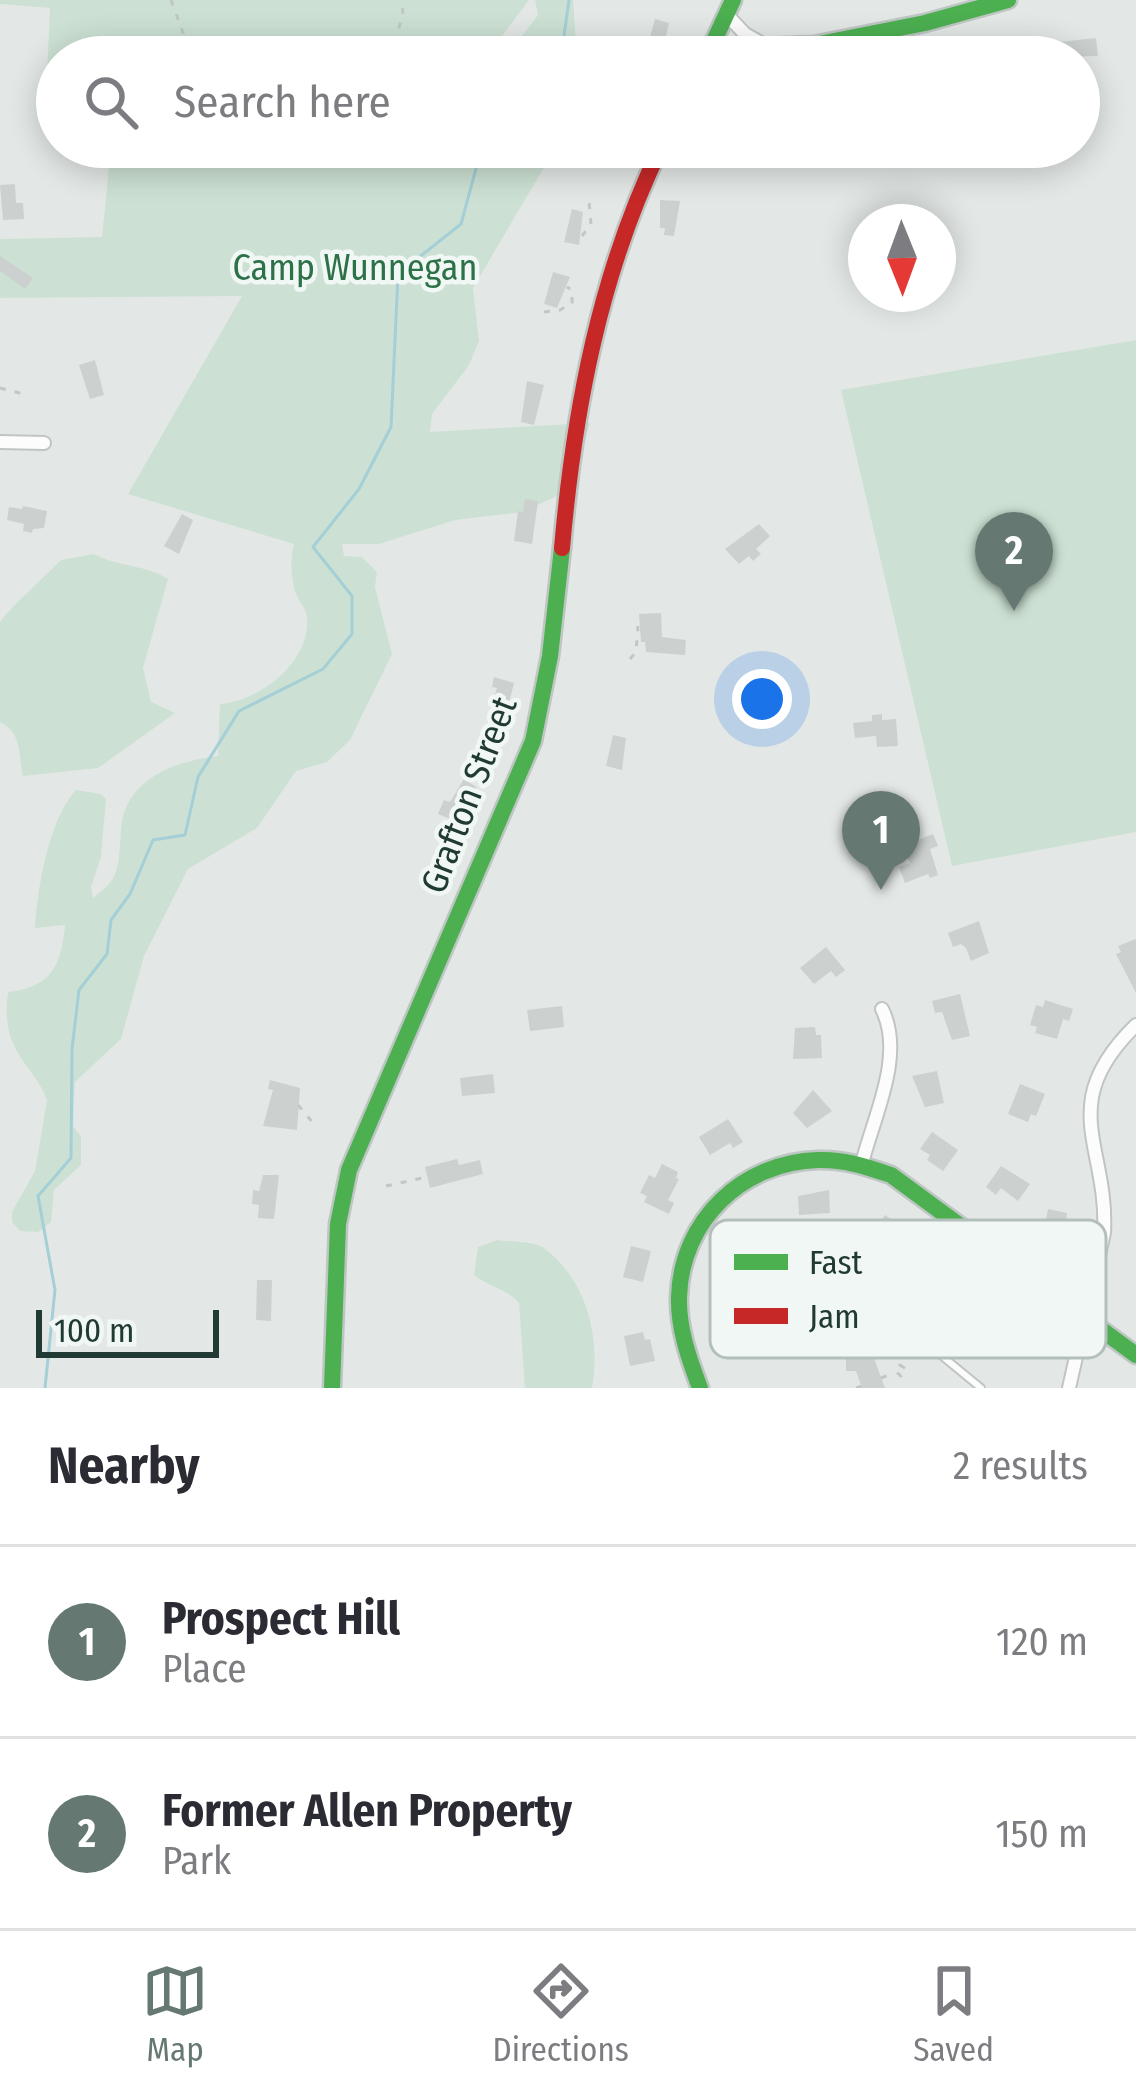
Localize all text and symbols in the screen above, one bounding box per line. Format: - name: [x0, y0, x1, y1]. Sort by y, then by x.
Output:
- search box: [36, 36, 1100, 168]
- icon: search: [78, 69, 144, 135]
- text: Search here: [174, 75, 391, 129]
- north arrow: [848, 204, 956, 312]
- park label: Camp Wunnegan: [233, 246, 477, 290]
- pin: 2: [975, 512, 1053, 611]
- your location: [732, 669, 792, 729]
- street label: Grafton Street: [411, 690, 527, 899]
- pin: 1: [842, 791, 920, 890]
- legend: [710, 1220, 1106, 1358]
- text: Fast: [809, 1243, 863, 1283]
- text: Jam: [809, 1297, 860, 1337]
- scale bar: [36, 1304, 219, 1357]
- text: 100 m: [54, 1311, 134, 1351]
- text: Nearby: [48, 1435, 200, 1497]
- text: 2 results: [953, 1443, 1088, 1489]
- text: Prospect Hill: [162, 1592, 400, 1646]
- text: 1: [79, 1619, 95, 1665]
- text: 120 m: [996, 1619, 1088, 1665]
- text: Place: [162, 1646, 246, 1692]
- text: Former Allen Property: [162, 1784, 572, 1838]
- text: 2: [78, 1811, 96, 1857]
- text: 150 m: [995, 1811, 1088, 1857]
- text: Park: [162, 1838, 231, 1884]
- tab: Map: [142, 1958, 208, 2070]
- tab: Directions: [492, 1958, 629, 2070]
- tab: Saved: [913, 1958, 994, 2070]

